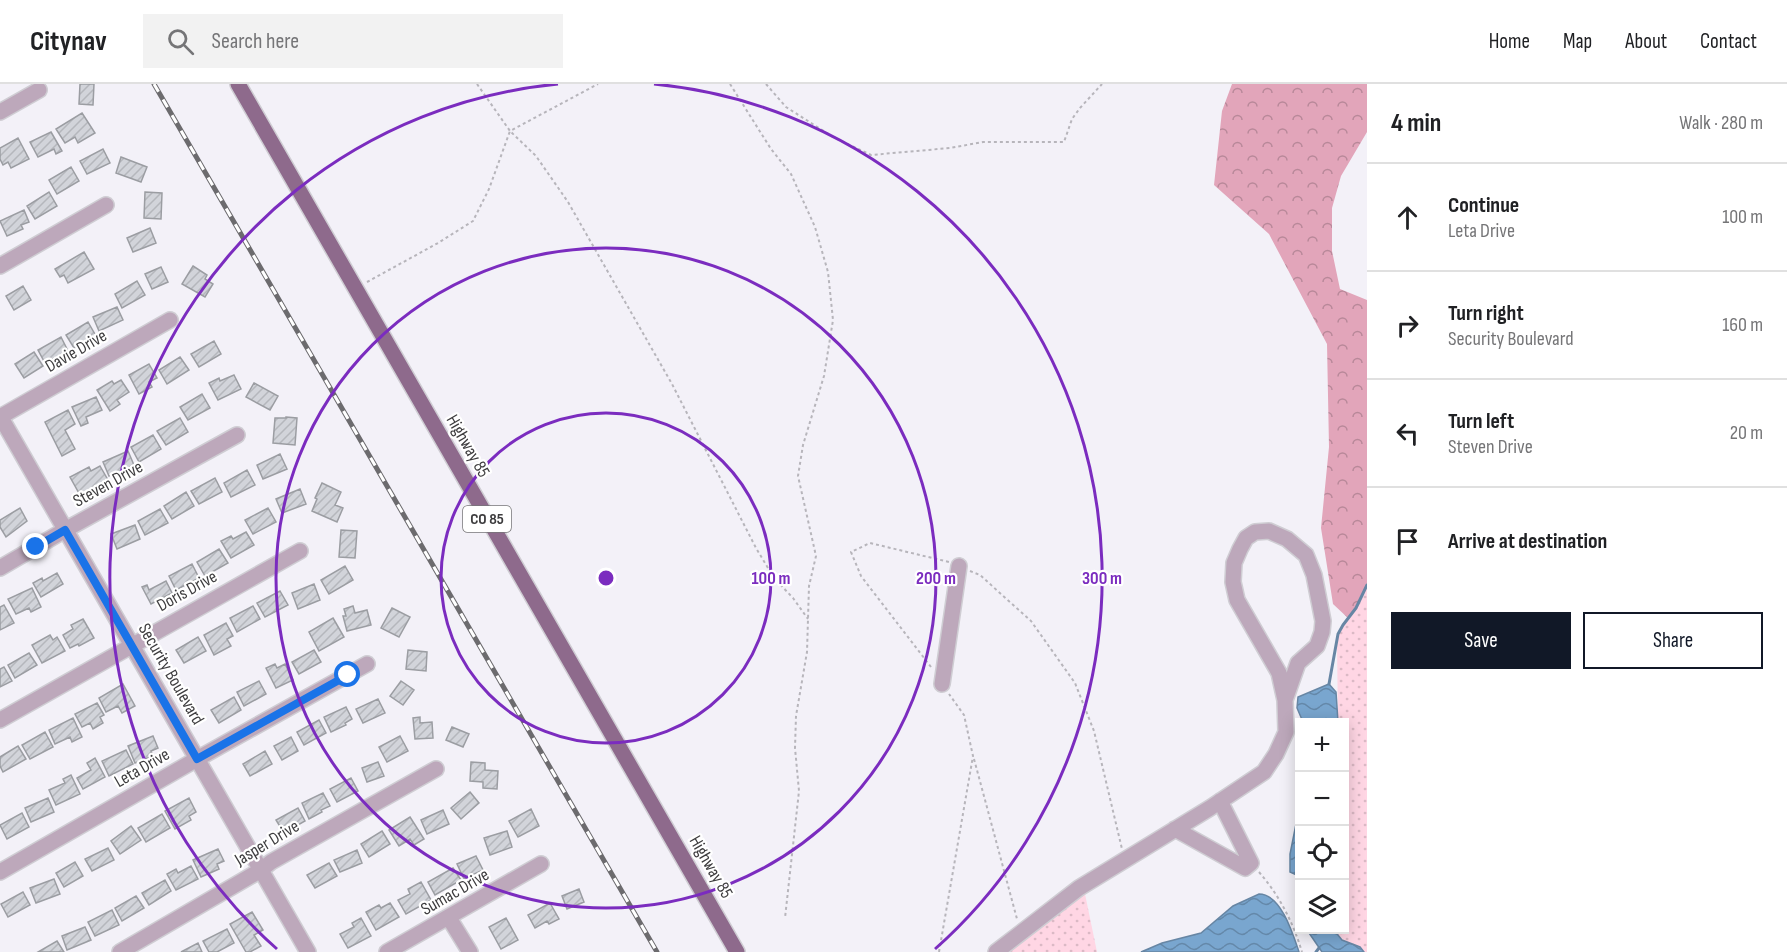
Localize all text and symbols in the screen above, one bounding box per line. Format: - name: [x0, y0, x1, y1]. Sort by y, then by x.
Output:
- search box: [143, 14, 563, 68]
- text: Citynav: [30, 25, 107, 58]
- icon: search: [164, 25, 197, 58]
- text: Search here: [212, 28, 299, 55]
- text: Home: [1489, 29, 1530, 54]
- text: Map: [1563, 29, 1592, 54]
- text: About: [1625, 29, 1667, 54]
- text: Contact: [1700, 29, 1757, 54]
- text: 4 min: [1391, 108, 1441, 139]
- text: Walk · 280 m: [1679, 111, 1763, 135]
- text: Continue: [1448, 192, 1519, 219]
- icon: ahead: [1391, 201, 1424, 234]
- text: 100 m: [1722, 205, 1763, 229]
- text: Leta Drive: [1448, 219, 1515, 243]
- text: Turn right: [1448, 300, 1524, 327]
- icon: right: [1391, 309, 1424, 342]
- text: 160 m: [1722, 313, 1763, 337]
- street label: Davie Drive: [42, 325, 110, 377]
- text: Security Boulevard: [1448, 327, 1574, 351]
- text: Turn left: [1448, 408, 1514, 435]
- street label: Highway 85: [442, 411, 494, 481]
- icon: left: [1391, 417, 1424, 450]
- text: 20 m: [1730, 421, 1763, 445]
- text: Steven Drive: [1448, 435, 1533, 459]
- street label: Steven Drive: [70, 456, 146, 512]
- road number: CO 85: [463, 506, 511, 532]
- icon: arrive: [1391, 525, 1424, 558]
- text: Arrive at destination: [1448, 528, 1607, 555]
- route end: [22, 533, 48, 559]
- street label: Doris Drive: [153, 566, 221, 616]
- centre of rings: [596, 568, 616, 588]
- text: 100 m: [752, 568, 791, 589]
- text: 200 m: [916, 568, 956, 589]
- text: 300 m: [1082, 568, 1122, 589]
- button: Save: [1391, 612, 1571, 669]
- button: Share: [1583, 612, 1763, 669]
- street label: Security Boulevard: [134, 620, 208, 728]
- route start: [334, 661, 360, 687]
- map controls: [1295, 718, 1349, 934]
- button: +: [1295, 718, 1349, 772]
- street label: Leta Drive: [111, 744, 173, 792]
- button: −: [1295, 772, 1349, 826]
- street label: Jasper Drive: [230, 816, 303, 871]
- button: locate: [1295, 826, 1349, 880]
- street label: Highway 85: [685, 832, 737, 902]
- street label: Sumac Drive: [417, 864, 493, 920]
- button: layers: [1295, 880, 1349, 934]

